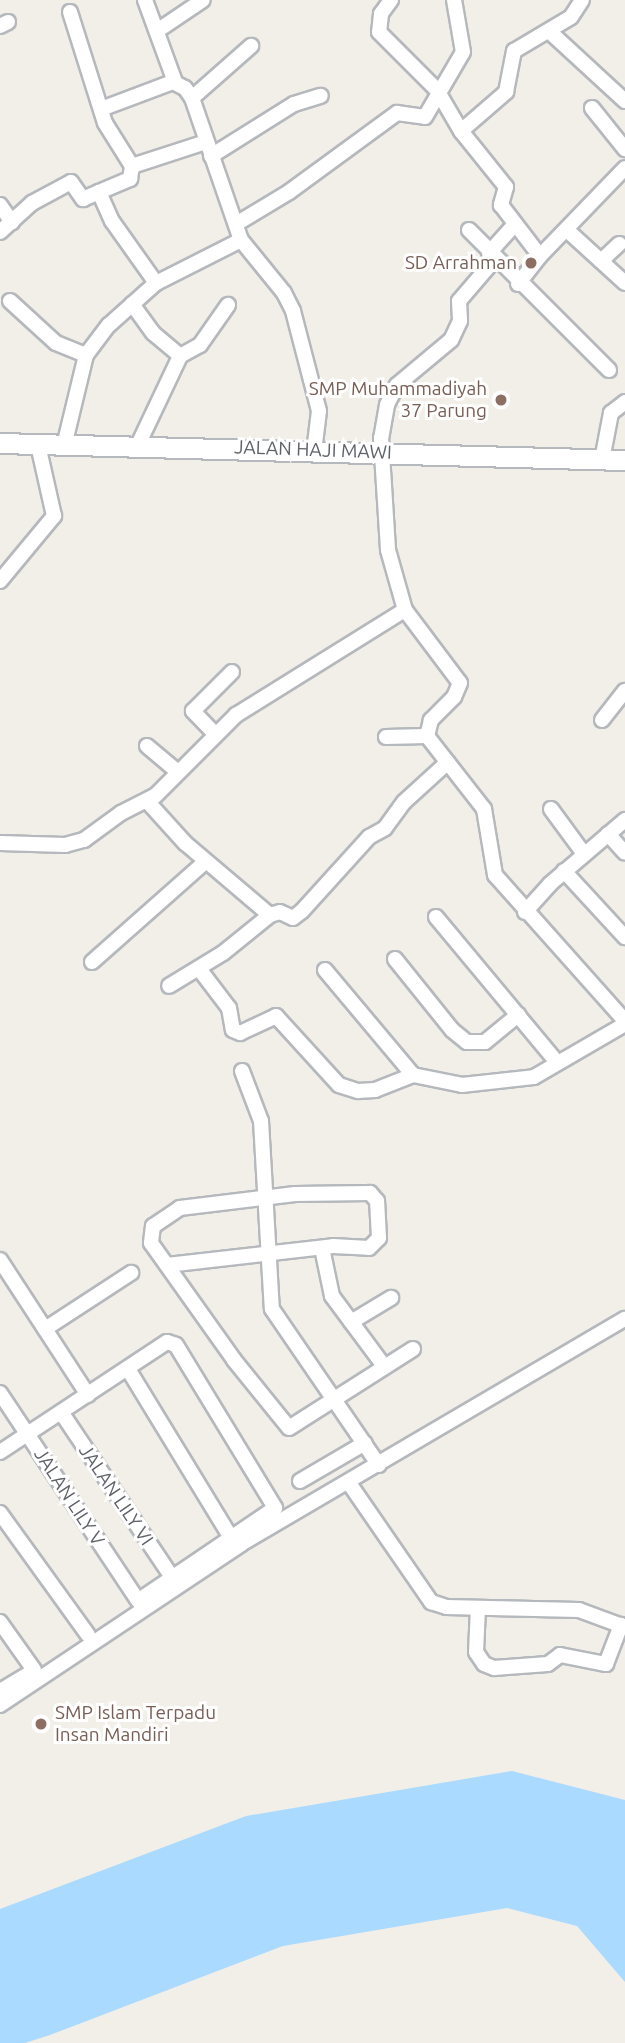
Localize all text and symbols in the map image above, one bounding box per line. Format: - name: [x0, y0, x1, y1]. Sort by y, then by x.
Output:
- place label: SD Arrahman: [405, 252, 517, 274]
- marker: SD Arrahman: [523, 255, 539, 271]
- place label: SMP Muhammadiyah 37 Parung: [309, 378, 487, 422]
- marker: SMP Muhammadiyah 37 Parung: [493, 392, 509, 408]
- street label: JALAN HAJI MAWI: [234, 436, 392, 464]
- street label: JALAN LILY VI: [74, 1440, 158, 1550]
- street label: JALAN LILY V: [29, 1444, 109, 1550]
- place label: SMP Islam Terpadu Insan Mandiri: [55, 1702, 216, 1746]
- marker: SMP Islam Terpadu Insan Mandiri: [33, 1716, 49, 1732]

